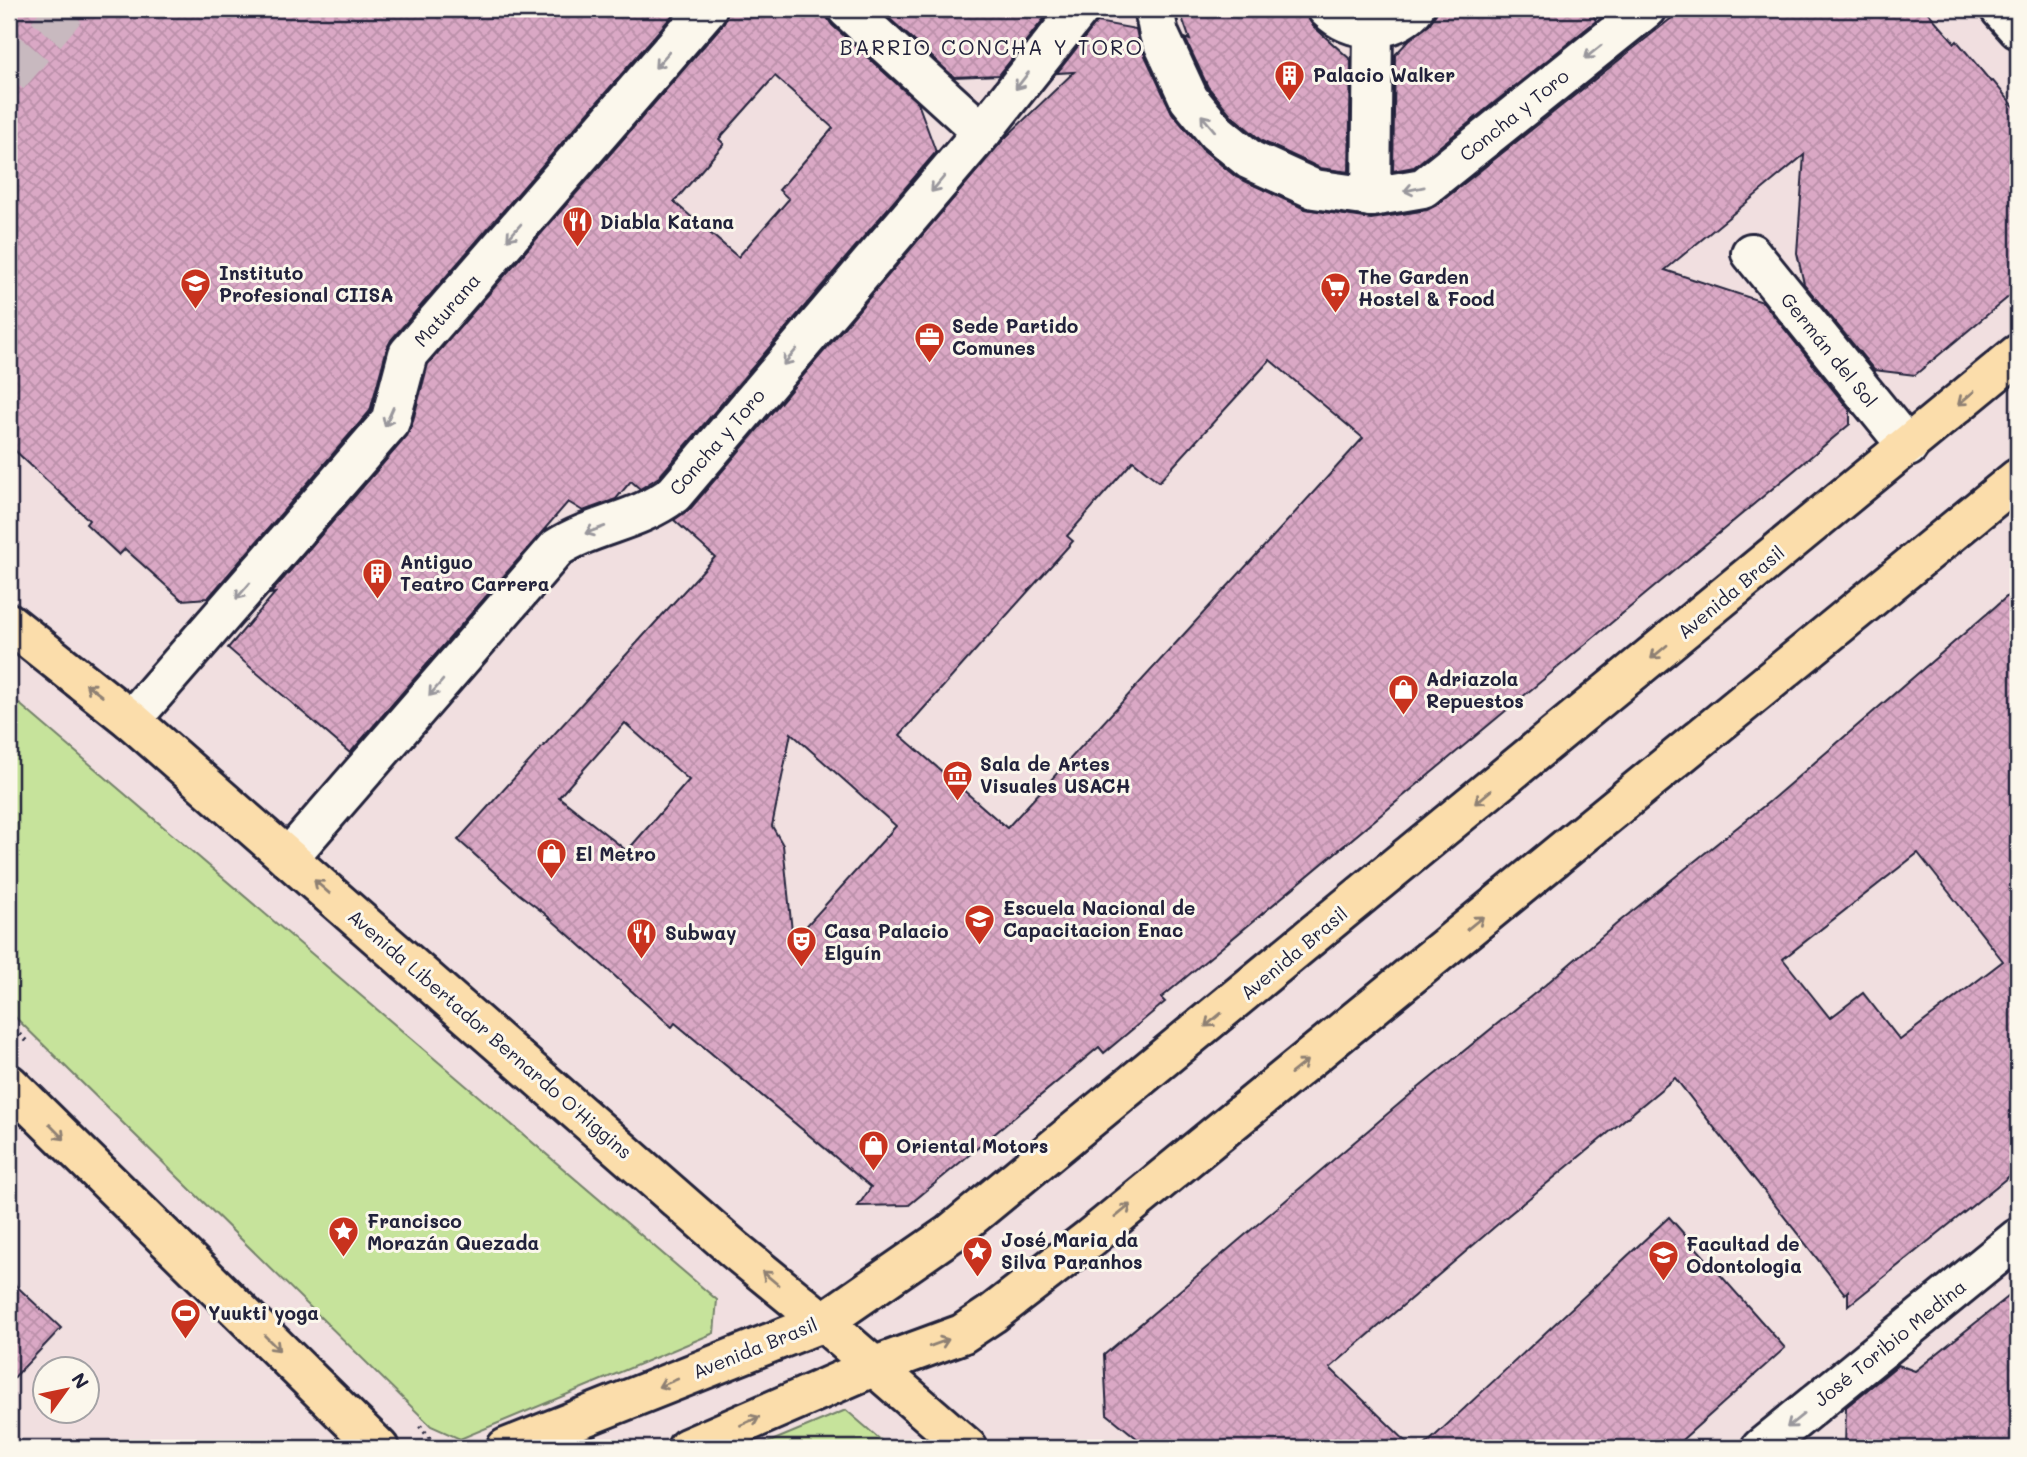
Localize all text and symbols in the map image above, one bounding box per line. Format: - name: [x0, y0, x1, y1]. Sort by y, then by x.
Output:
- district label: BARRIO CONCHA Y TORO: [840, 33, 1144, 60]
- one-way arrow: [1585, 44, 1603, 59]
- one-way arrow: [654, 51, 670, 69]
- building icon: Palacio Walker: [1273, 58, 1307, 102]
- place label: Palacio Walker: [1313, 62, 1455, 87]
- street label: Concha y Toro: [1454, 63, 1574, 166]
- one-way arrow: [1015, 72, 1030, 90]
- one-way arrow: [1200, 114, 1216, 132]
- one-way arrow: [930, 175, 946, 193]
- one-way arrow: [1403, 183, 1425, 196]
- restaurant icon: Diabla Katana: [560, 205, 594, 249]
- place label: Diabla Katana: [600, 209, 734, 234]
- one-way arrow: [506, 223, 522, 241]
- place label: Instituto Profesional CIISA: [219, 260, 394, 307]
- place label: The Garden Hostel & Food: [1358, 264, 1494, 311]
- school or university icon: Instituto Profesional CIISA: [179, 267, 213, 311]
- street label: Maturana: [408, 268, 485, 352]
- supermarket icon: The Garden Hostel & Food: [1318, 271, 1352, 315]
- street label: Germán del Sol: [1776, 287, 1883, 412]
- place label: Sede Partido Comunes: [952, 313, 1078, 360]
- office icon: Sede Partido Comunes: [912, 320, 946, 364]
- one-way arrow: [782, 348, 798, 366]
- street label: Concha y Toro: [663, 383, 770, 500]
- one-way arrow: [1957, 390, 1975, 406]
- one-way arrow: [382, 406, 395, 427]
- one-way arrow: [585, 525, 607, 538]
- street label: Avenida Brasil: [1672, 540, 1789, 644]
- place label: Antiguo Teatro Carrera: [400, 549, 549, 596]
- building icon: Antiguo Teatro Carrera: [360, 556, 394, 600]
- one-way arrow: [235, 582, 251, 600]
- one-way arrow: [1650, 645, 1668, 660]
- place label: Adriazola Repuestos: [1426, 666, 1524, 713]
- shop icon: Adriazola Repuestos: [1386, 673, 1420, 717]
- one-way arrow: [428, 678, 444, 696]
- one-way arrow: [85, 683, 103, 698]
- place label: Sala de Artes Visuales USACH: [980, 751, 1131, 798]
- museum icon: Sala de Artes Visuales USACH: [940, 758, 974, 802]
- one-way arrow: [1474, 789, 1492, 805]
- shop icon: El Metro: [535, 837, 569, 881]
- place label: El Metro: [575, 841, 656, 866]
- one-way arrow: [313, 879, 331, 895]
- place label: Escuela Nacional de Capacitacion Enac: [1003, 895, 1195, 942]
- street label: Avenida Brasil: [1235, 901, 1352, 1005]
- school or university icon: Escuela Nacional de Capacitacion Enac: [963, 902, 997, 946]
- street label: Avenida Libertador Bernardo O'Higgins: [343, 903, 638, 1164]
- one-way arrow: [1466, 915, 1484, 931]
- restaurant icon: Subway: [625, 916, 659, 960]
- place label: Casa Palacio Elguín: [824, 918, 949, 965]
- place label: Subway: [665, 920, 736, 945]
- theatre icon: Casa Palacio Elguín: [784, 925, 818, 969]
- one-way arrow: [1204, 1012, 1222, 1027]
- one-way arrow: [1290, 1059, 1308, 1075]
- one-way arrow: [49, 1123, 66, 1140]
- shop icon: Oriental Motors: [856, 1129, 890, 1173]
- place label: Oriental Motors: [896, 1133, 1048, 1158]
- one-way arrow: [1114, 1203, 1132, 1219]
- place label: Francisco Morazán Quezada: [367, 1208, 539, 1255]
- place icon: Francisco Morazán Quezada: [327, 1215, 361, 1259]
- place label: José Maria da Silva Paranhos: [1001, 1227, 1143, 1274]
- place label: Facultad de Odontologia: [1686, 1231, 1802, 1278]
- place icon: José Maria da Silva Paranhos: [961, 1234, 995, 1278]
- school or university icon: Facultad de Odontologia: [1646, 1238, 1680, 1282]
- one-way arrow: [761, 1270, 779, 1286]
- street label: José Toribio Medina: [1809, 1274, 1971, 1412]
- sports icon: Yuukti yoga: [168, 1296, 202, 1340]
- place label: Yuukti yoga: [208, 1300, 319, 1325]
- street label: Avenida Brasil: [689, 1311, 821, 1384]
- one-way arrow: [263, 1335, 280, 1352]
- one-way arrow: [927, 1335, 949, 1348]
- north arrow: [32, 1356, 102, 1426]
- text: N: [66, 1368, 95, 1393]
- one-way arrow: [658, 1378, 680, 1391]
- one-way arrow: [1786, 1413, 1804, 1429]
- one-way arrow: [738, 1414, 760, 1427]

